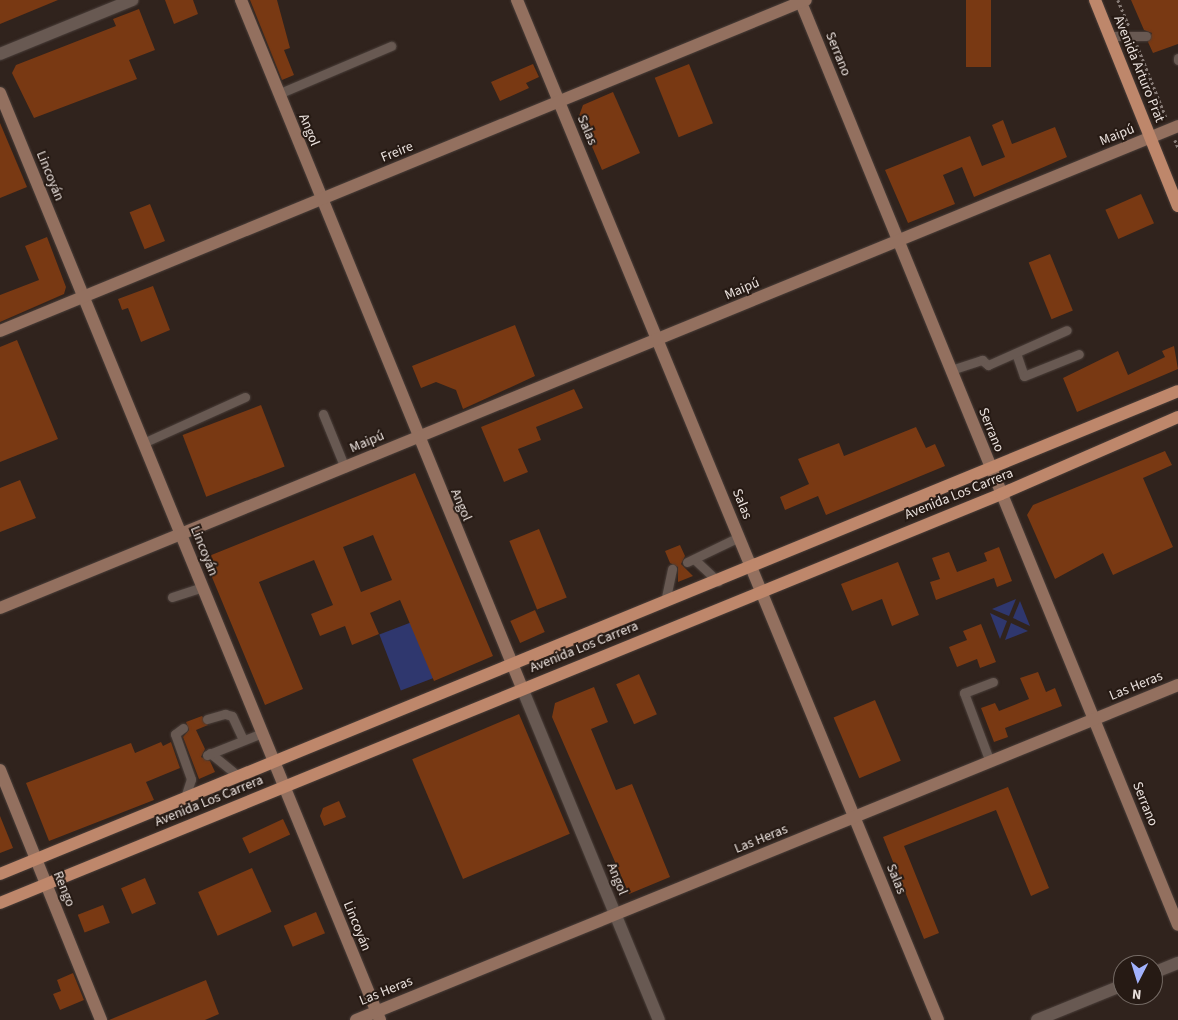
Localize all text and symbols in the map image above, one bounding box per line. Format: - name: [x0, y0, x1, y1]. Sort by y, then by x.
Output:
- street label: Avenida Arturo Prat: [1110, 13, 1168, 125]
- street label: Serrano: [822, 29, 854, 79]
- street label: Angol: [295, 111, 323, 149]
- street label: Salas: [573, 112, 601, 148]
- street label: Maipú: [1097, 120, 1137, 150]
- street label: Freire: [378, 138, 416, 166]
- street label: Lincoyán: [32, 149, 68, 203]
- street label: Maipú: [722, 274, 762, 304]
- street label: Serrano: [975, 405, 1007, 455]
- street label: Maipú: [347, 427, 387, 457]
- street label: Avenida Los Carrera: [902, 465, 1016, 523]
- street label: Angol: [447, 486, 475, 524]
- street label: Salas: [728, 486, 756, 522]
- street label: Lincoyán: [186, 524, 222, 578]
- street label: Avenida Los Carrera: [527, 618, 641, 676]
- street label: Las Heras: [1107, 668, 1165, 704]
- street label: Avenida Los Carrera: [152, 772, 266, 830]
- street label: Serrano: [1129, 779, 1161, 829]
- street label: Las Heras: [732, 821, 790, 857]
- street label: Angol: [603, 860, 631, 898]
- street label: Salas: [882, 861, 910, 897]
- street label: Rengo: [49, 869, 79, 909]
- street label: Lincoyán: [339, 899, 375, 953]
- north arrow: [1113, 955, 1163, 1005]
- street label: Las Heras: [357, 973, 415, 1009]
- text: N: [1131, 984, 1142, 1004]

